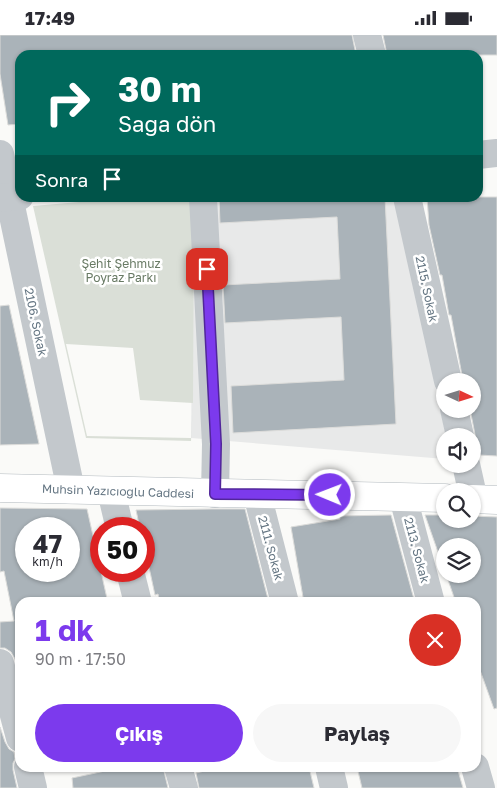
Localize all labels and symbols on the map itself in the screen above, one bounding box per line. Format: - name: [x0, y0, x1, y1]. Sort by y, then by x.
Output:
- pin: [186, 248, 228, 290]
- street label: 2115. Sokak: [413, 255, 441, 324]
- park label: Şehit Şehmuz Poyraz Parkı: [81, 256, 161, 285]
- street label: 2106. Sokak: [21, 287, 51, 358]
- north arrow: [436, 373, 481, 417]
- position arrow: [303, 468, 355, 520]
- street label: Muhsin Yazıcıoğlu Caddesi: [42, 481, 194, 501]
- street label: 2111. Sokak: [255, 514, 287, 582]
- street label: 2113. Sokak: [401, 516, 433, 585]
- speed limit sign: 50: [90, 517, 155, 582]

